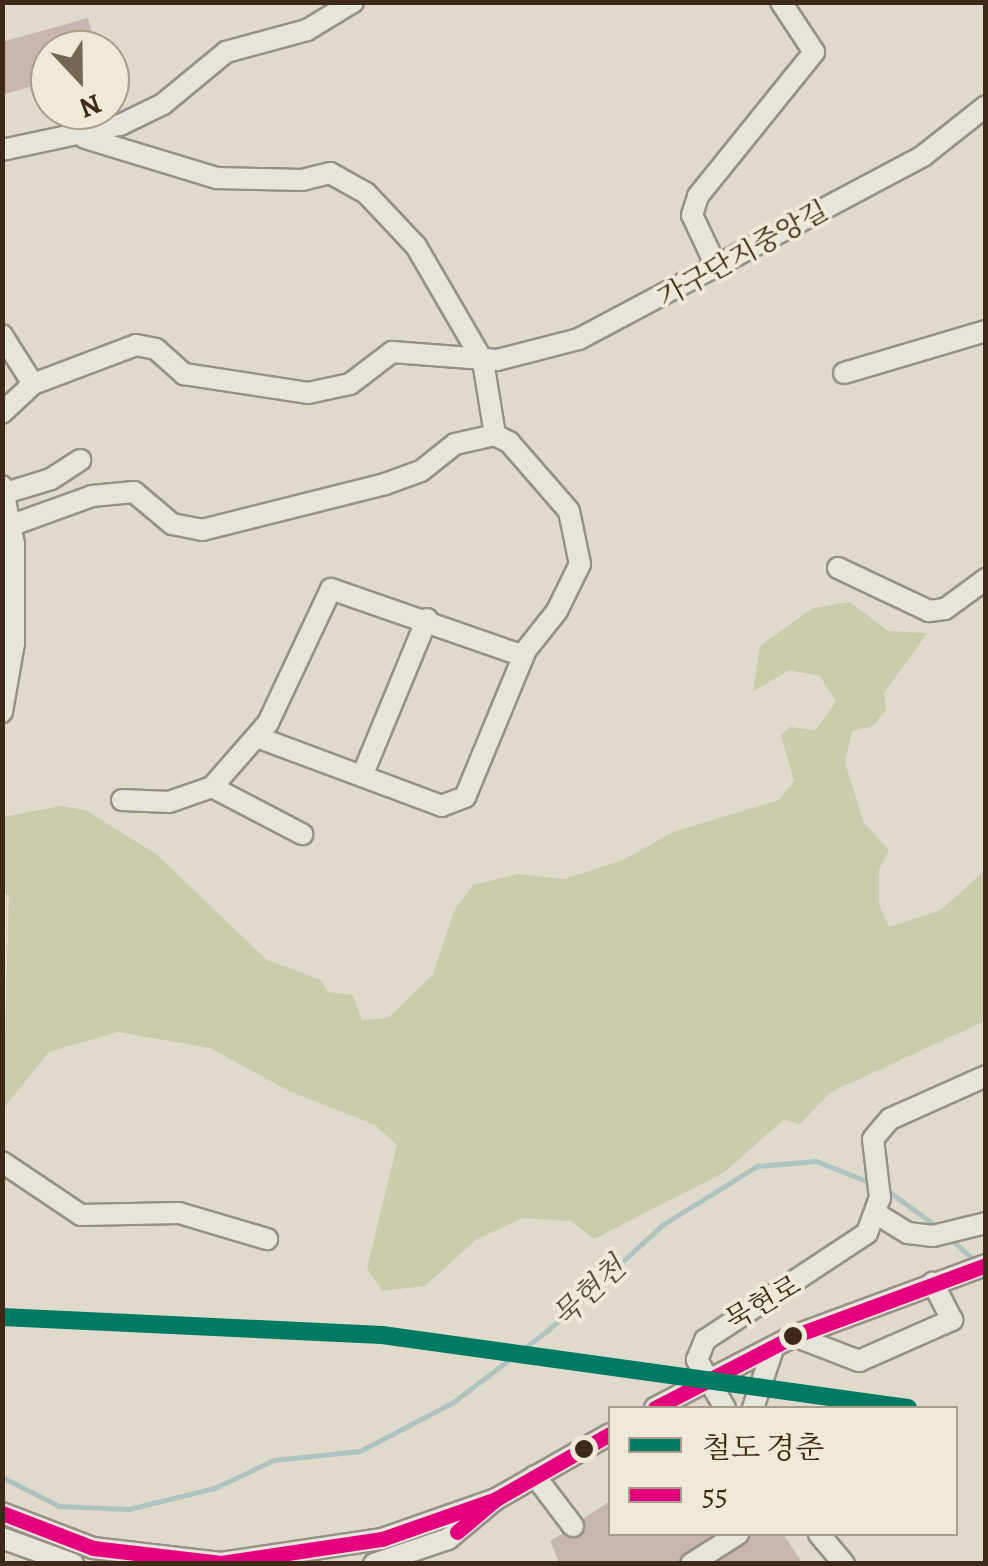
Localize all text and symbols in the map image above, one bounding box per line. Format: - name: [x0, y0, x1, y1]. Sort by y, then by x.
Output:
- north arrow: [30, 30, 130, 130]
- text: N: [74, 85, 107, 127]
- street label: 가구단지중앙길: [652, 193, 834, 315]
- water label: 묵현천: [545, 1249, 633, 1335]
- street label: 묵현로: [719, 1268, 807, 1338]
- unlabelled marker: [783, 1326, 803, 1346]
- legend: [608, 1406, 958, 1536]
- text: 철도 경춘: [702, 1428, 824, 1468]
- unlabelled marker: [574, 1439, 594, 1459]
- text: 55: [702, 1475, 728, 1515]

